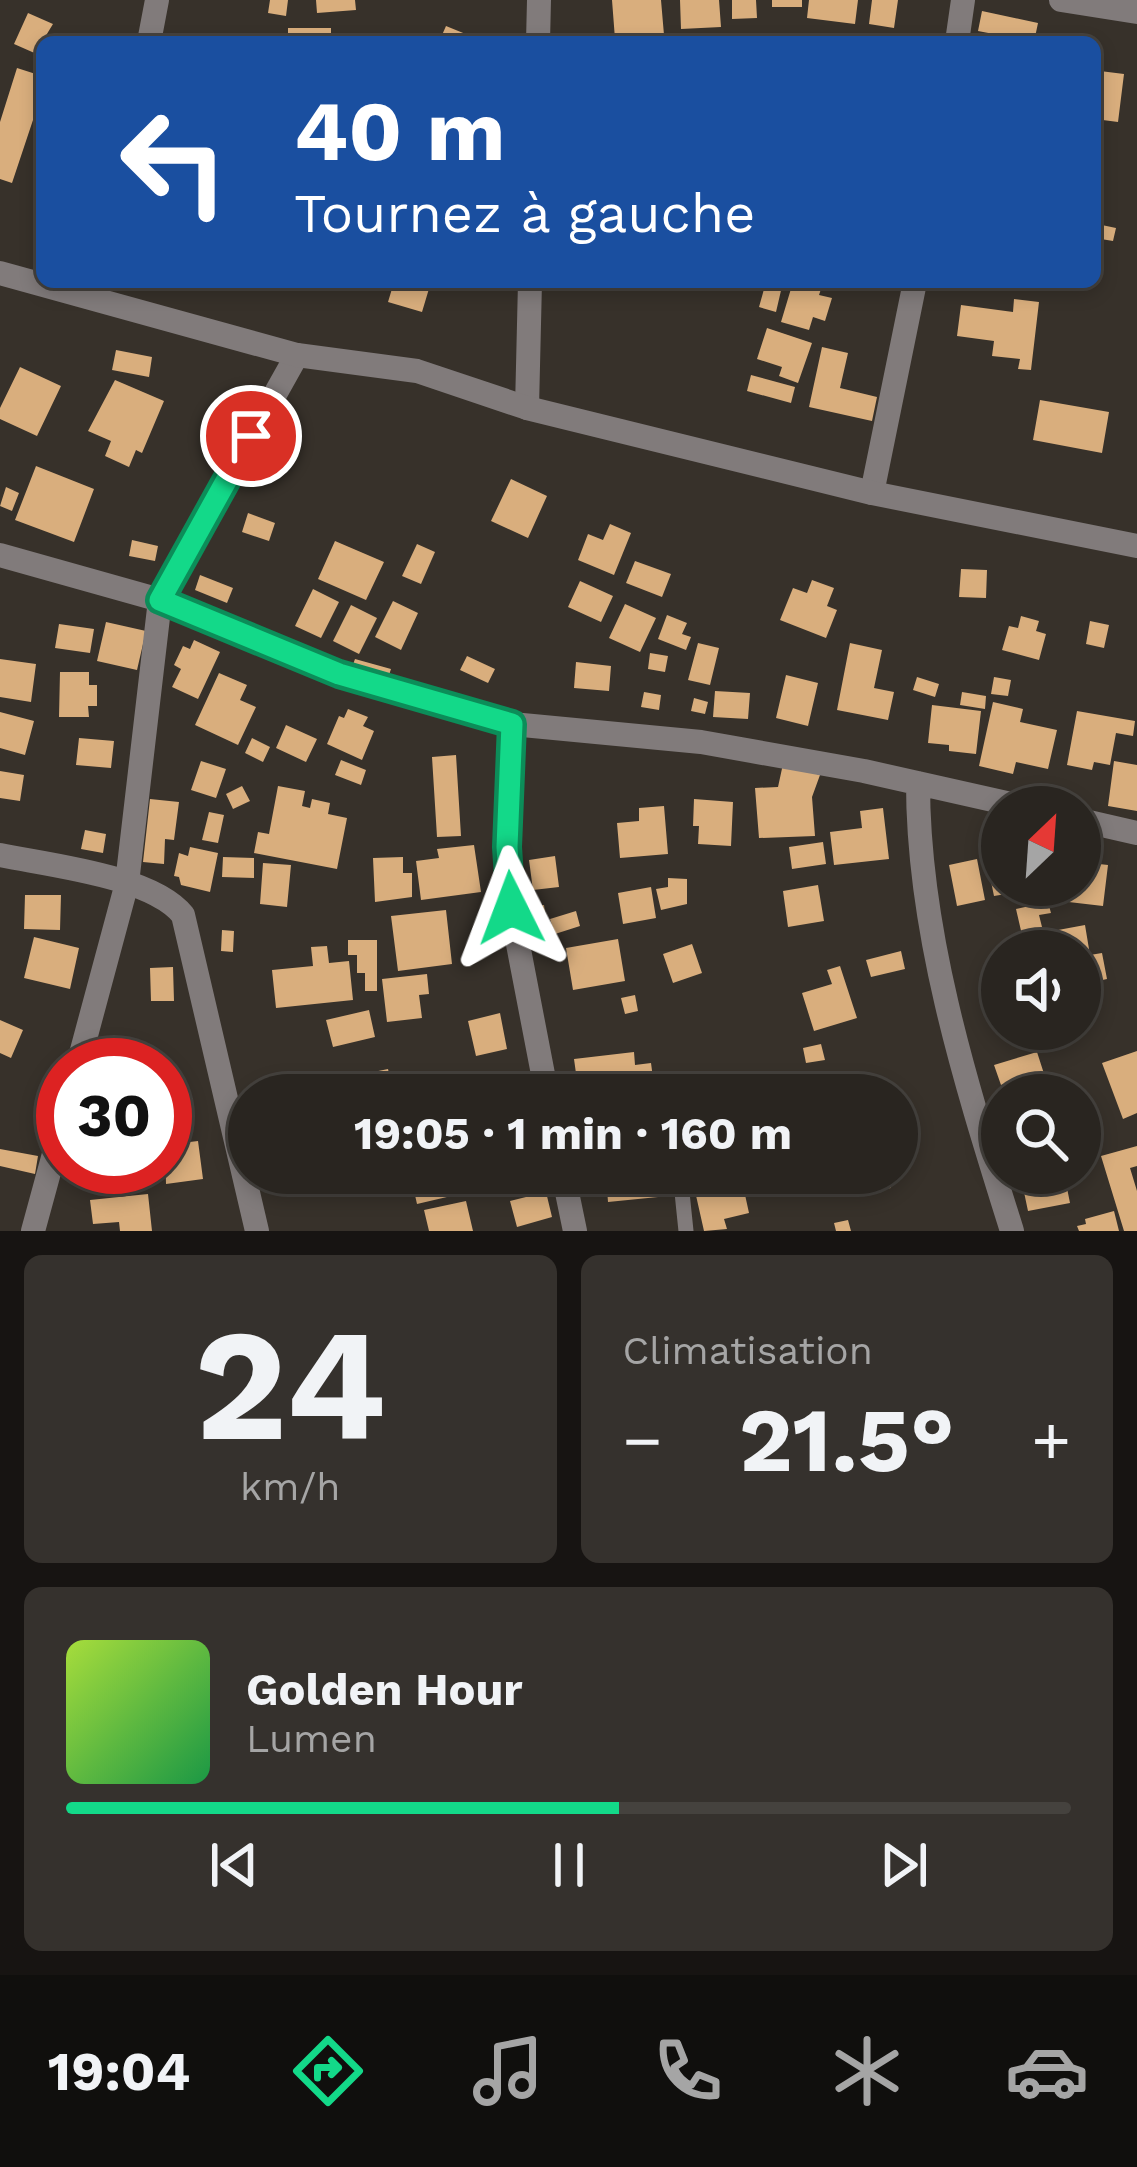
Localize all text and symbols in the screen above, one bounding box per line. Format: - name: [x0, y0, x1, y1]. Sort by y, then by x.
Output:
- text: 40 m: [294, 82, 505, 180]
- icon: left: [96, 84, 252, 240]
- text: Tournez à gauche: [294, 182, 755, 245]
- pin: [200, 385, 302, 487]
- icon: arrive: [218, 403, 284, 469]
- north arrow: [981, 786, 1101, 906]
- map controls: [981, 786, 1101, 1194]
- position arrow: [448, 845, 574, 971]
- button: sound: [981, 930, 1101, 1050]
- speed limit sign: 30: [36, 1038, 192, 1194]
- button: search: [981, 1074, 1101, 1194]
- text: 19:05 · 1 min · 160 m: [354, 1107, 792, 1160]
- text: 24: [194, 1294, 386, 1477]
- text: Climatisation: [623, 1328, 873, 1373]
- text: 21.5°: [739, 1387, 955, 1493]
- text: −: [623, 1402, 662, 1479]
- text: +: [1031, 1402, 1071, 1479]
- text: km/h: [240, 1464, 340, 1509]
- text: Golden Hour: [246, 1663, 523, 1716]
- text: Lumen: [246, 1716, 377, 1761]
- icon: previous: [201, 1832, 267, 1898]
- icon: pause: [536, 1832, 602, 1898]
- icon: next: [871, 1832, 937, 1898]
- icon: directions: [286, 2029, 370, 2113]
- icon: music: [466, 2029, 550, 2113]
- icon: phone: [646, 2029, 730, 2113]
- icon: climate: [825, 2029, 909, 2113]
- icon: car: [1005, 2029, 1089, 2113]
- text: 19:04: [48, 2040, 190, 2103]

